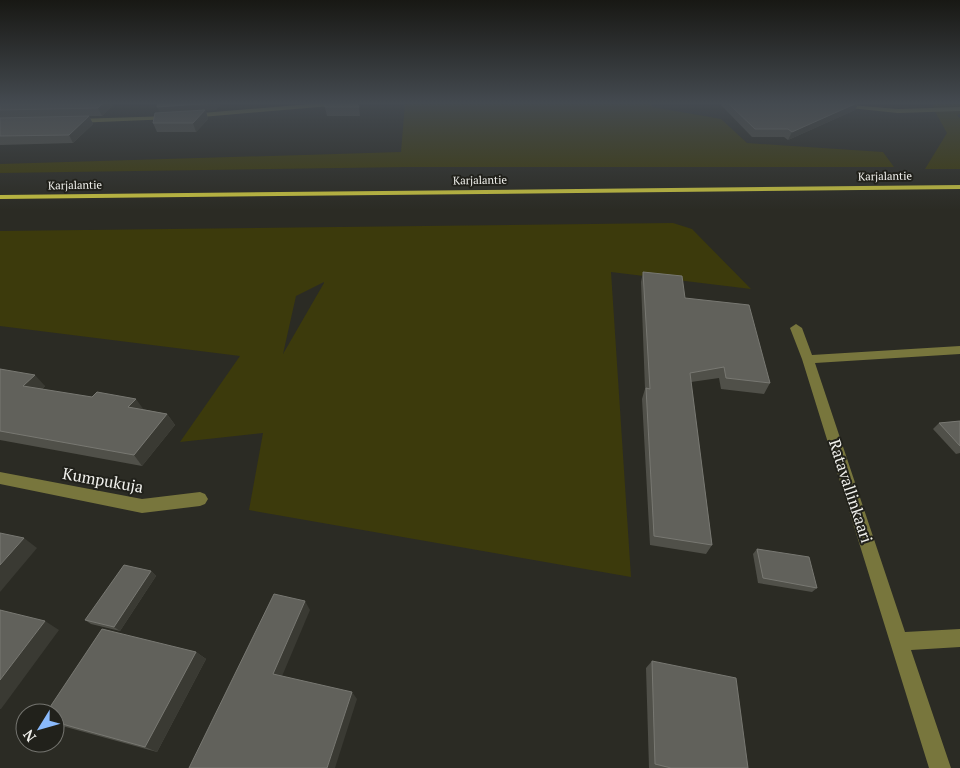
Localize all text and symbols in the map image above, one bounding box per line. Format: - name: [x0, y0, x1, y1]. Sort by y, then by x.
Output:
- street label: Karjalantie: [858, 169, 913, 183]
- street label: Karjalantie: [453, 173, 508, 187]
- street label: Karjalantie: [48, 178, 103, 192]
- street label: Ratavallinkaari: [824, 436, 878, 546]
- street label: Kumpukuja: [61, 462, 145, 498]
- north arrow: [15, 703, 65, 753]
- text: N: [18, 726, 40, 746]

